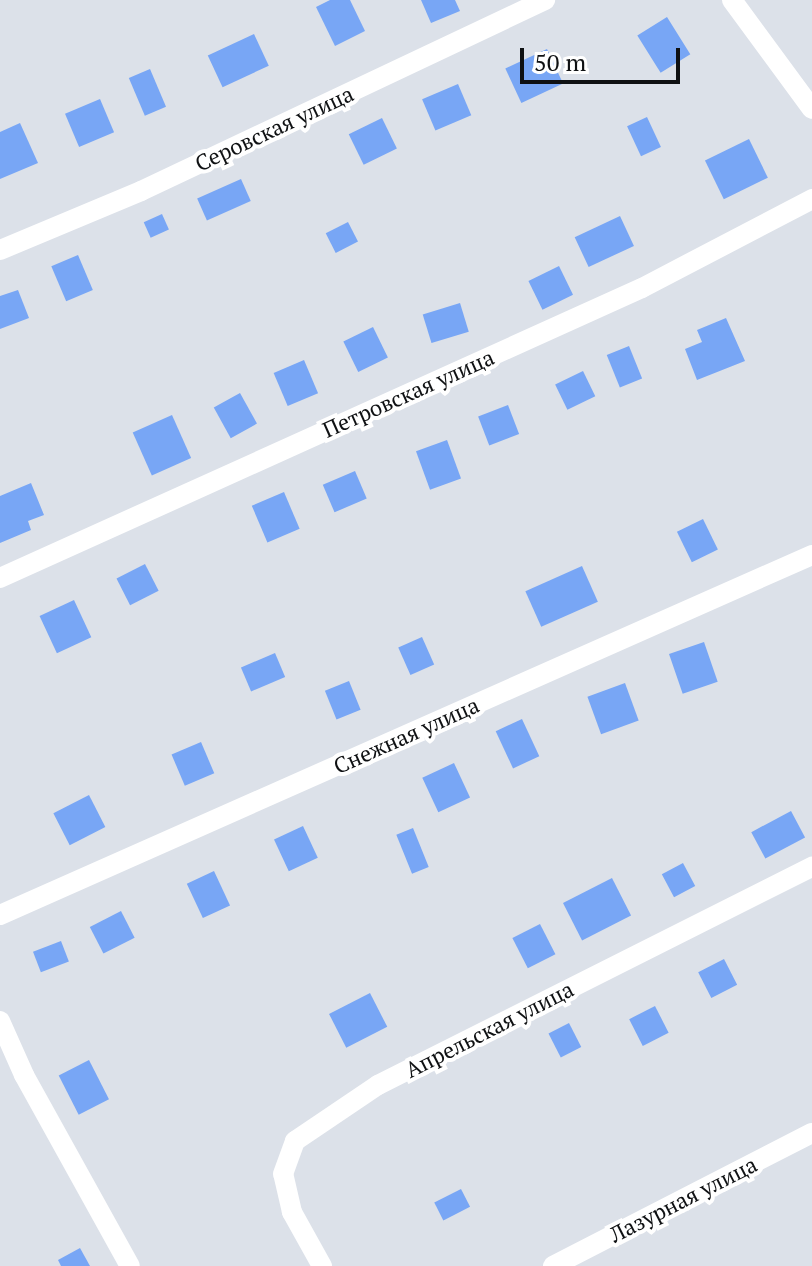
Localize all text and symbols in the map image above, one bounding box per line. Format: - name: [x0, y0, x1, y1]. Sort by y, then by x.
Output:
- scale bar: [524, 32, 684, 82]
- text: 50 m: [534, 46, 586, 78]
- street label: Серовская улица: [191, 80, 357, 176]
- street label: Петровская улица: [318, 343, 498, 443]
- street label: Снежная улица: [329, 691, 483, 779]
- street label: Апрельская улица: [400, 975, 578, 1083]
- street label: Лазурная улица: [605, 1151, 761, 1247]

